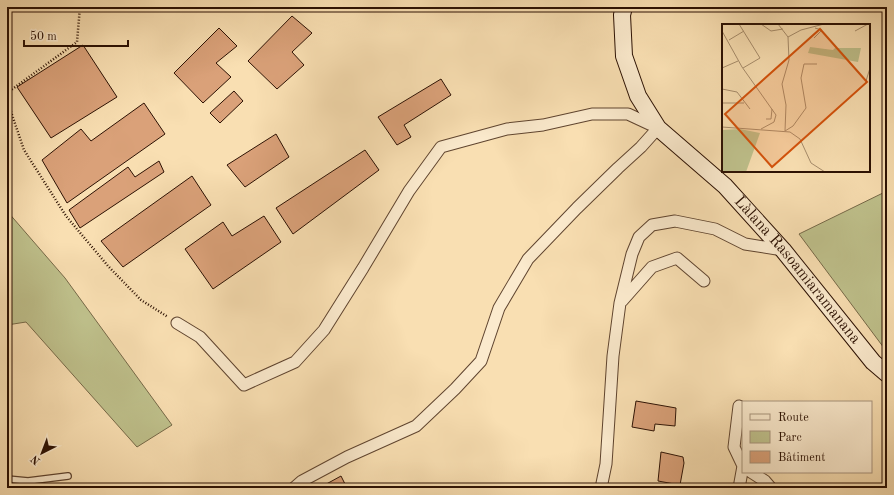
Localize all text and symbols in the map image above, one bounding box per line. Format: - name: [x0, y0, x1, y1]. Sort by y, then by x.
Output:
- scale bar: [24, 22, 128, 48]
- inset map: [722, 24, 870, 172]
- text: 50 m: [30, 30, 57, 43]
- street label: Làlana Rasoamiaramanana: [731, 193, 863, 347]
- legend: [742, 401, 872, 473]
- text: Route: [778, 412, 809, 424]
- text: Parc: [778, 432, 802, 444]
- north arrow: [22, 433, 62, 473]
- text: N: [29, 452, 43, 466]
- text: Bâtiment: [778, 452, 825, 464]

